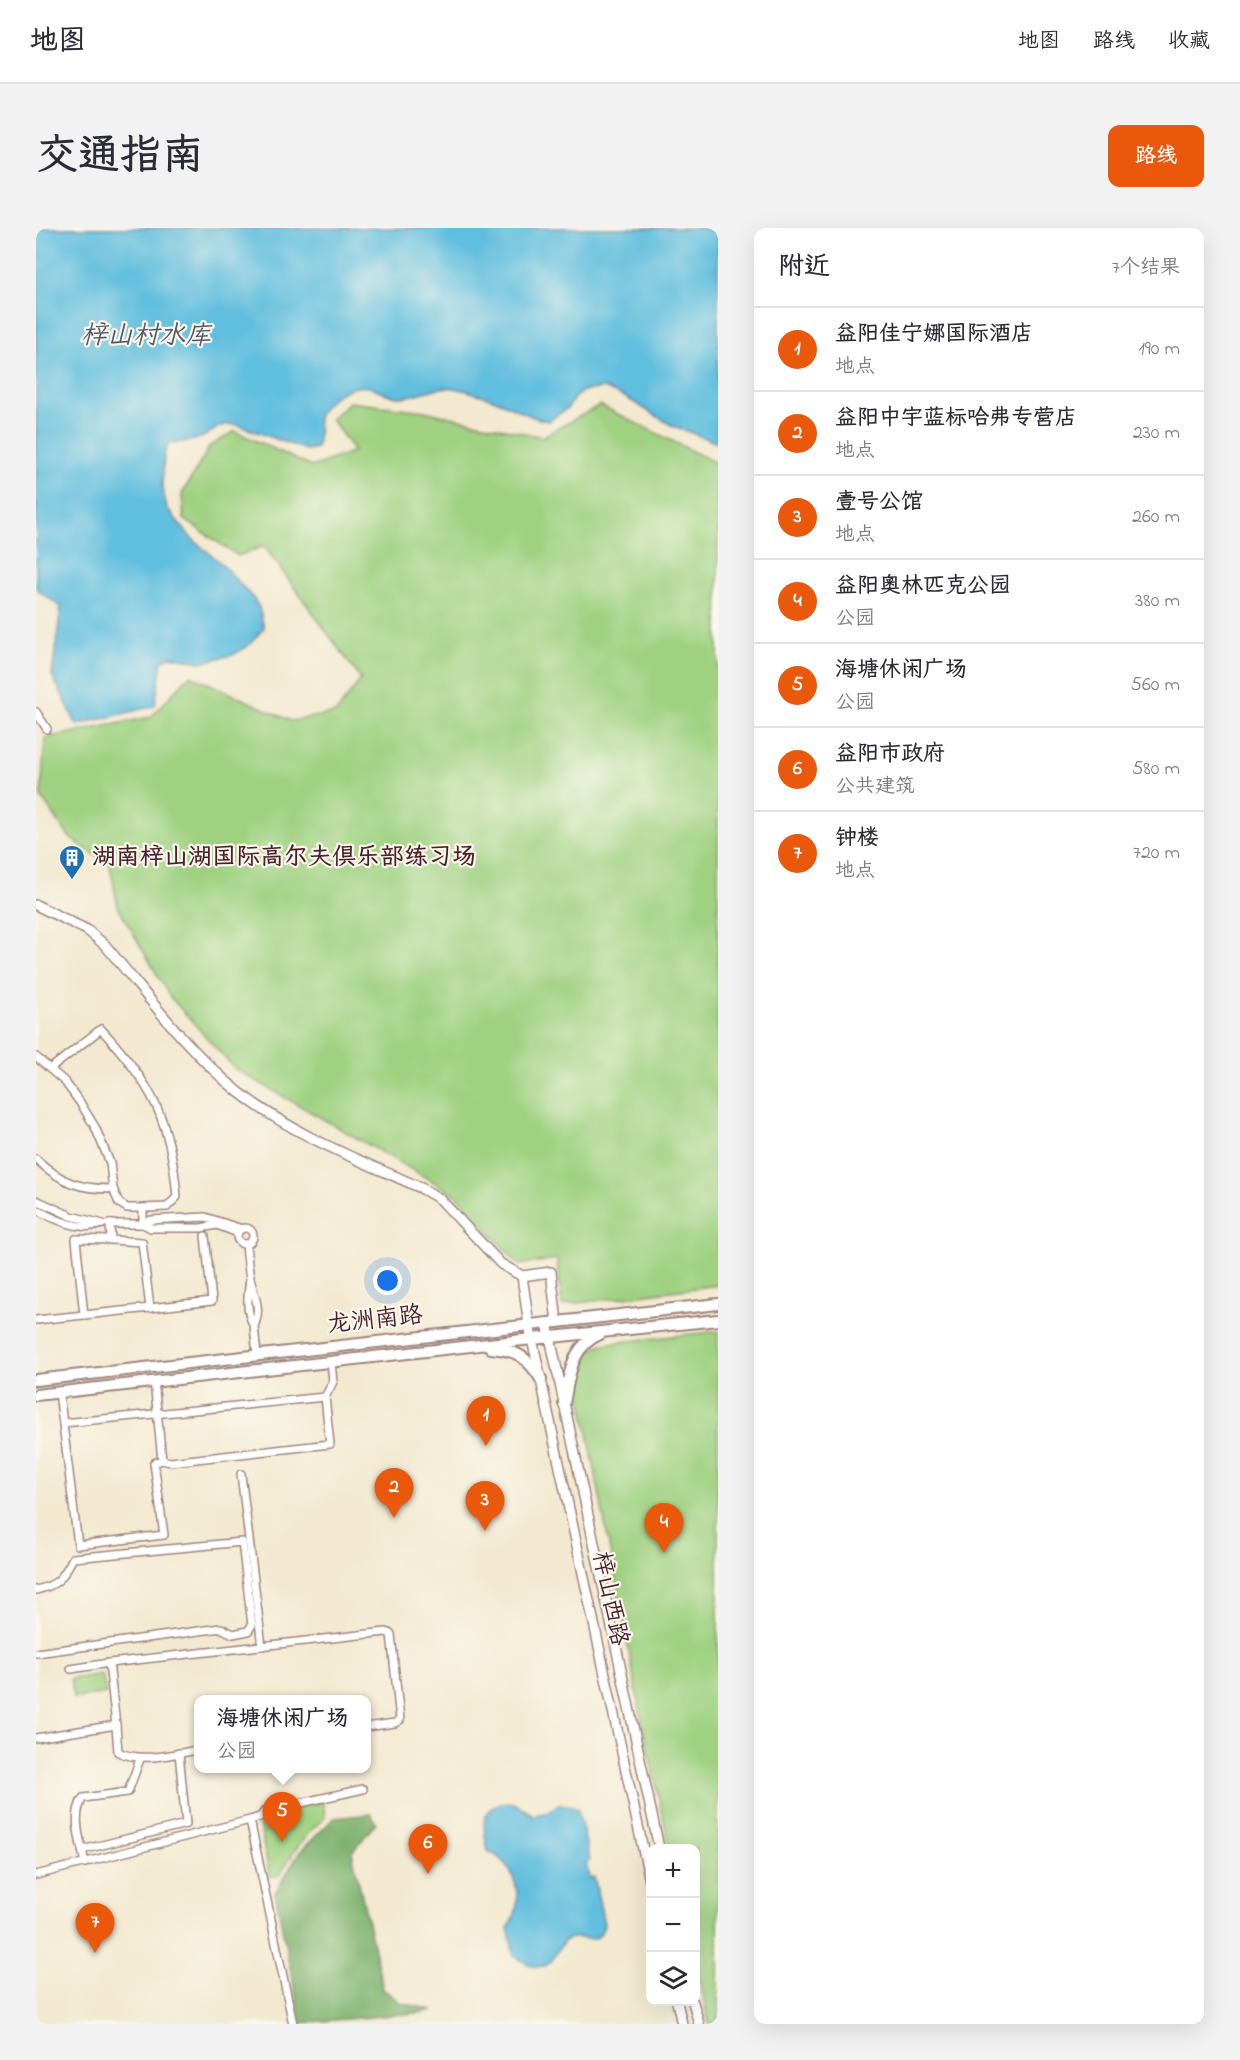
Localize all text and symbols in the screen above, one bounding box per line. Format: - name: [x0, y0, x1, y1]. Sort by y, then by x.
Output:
- text: 地图: [30, 22, 86, 63]
- text: 地图: [1018, 27, 1060, 57]
- text: 路线: [1093, 27, 1135, 57]
- text: 收藏: [1168, 27, 1210, 57]
- button: 路线: [1108, 125, 1204, 187]
- text: 交通指南: [36, 127, 204, 188]
- text: 附近: [778, 249, 830, 287]
- text: 7个结果: [1112, 254, 1180, 283]
- water label: 梓山村水库: [81, 318, 213, 356]
- text: 益阳佳宁娜国际酒店: [835, 319, 1033, 351]
- text: 1: [794, 335, 801, 364]
- text: 190 m: [1138, 335, 1180, 364]
- text: 地点: [835, 353, 875, 382]
- text: 益阳中宇蓝标哈弗专营店: [835, 403, 1077, 435]
- text: 2: [793, 419, 802, 448]
- text: 230 m: [1133, 419, 1180, 448]
- text: 地点: [835, 437, 875, 466]
- text: 壹号公馆: [835, 487, 923, 519]
- text: 3: [793, 503, 802, 532]
- text: 260 m: [1132, 503, 1180, 532]
- text: 地点: [835, 521, 875, 550]
- text: 益阳奥林匹克公园: [835, 571, 1011, 603]
- text: 4: [793, 587, 802, 616]
- text: 380 m: [1135, 587, 1180, 616]
- text: 公园: [835, 605, 875, 634]
- text: 海塘休闲广场: [835, 655, 967, 687]
- text: 5: [792, 671, 803, 700]
- text: 560 m: [1131, 671, 1180, 700]
- text: 公园: [835, 689, 875, 718]
- text: 益阳市政府: [835, 739, 945, 771]
- text: 6: [793, 755, 802, 784]
- text: 580 m: [1132, 755, 1180, 784]
- text: 公共建筑: [835, 773, 915, 802]
- text: 钟楼: [835, 823, 879, 855]
- text: 7: [793, 839, 802, 868]
- text: 720 m: [1133, 839, 1180, 868]
- place label: 湖南梓山湖国际高尔夫俱乐部练习场: [92, 841, 476, 876]
- building icon: 湖南梓山湖国际高尔夫俱乐部练习场: [57, 843, 87, 881]
- text: 地点: [835, 857, 875, 886]
- your location: [373, 1266, 402, 1295]
- street label: 龙洲南路: [325, 1299, 425, 1343]
- pin: 1: [466, 1396, 506, 1446]
- pin: 2: [374, 1468, 414, 1518]
- pin: 3: [466, 1482, 504, 1531]
- pin: 4: [644, 1504, 684, 1553]
- street label: 梓山西路: [582, 1548, 636, 1650]
- popup: [194, 1695, 371, 1773]
- text: 海塘休闲广场: [216, 1704, 349, 1736]
- text: 公园: [216, 1738, 256, 1767]
- pin: 5: [262, 1792, 302, 1842]
- pin: 6: [408, 1824, 448, 1874]
- map controls: [646, 1844, 700, 2006]
- button: +: [646, 1844, 700, 1898]
- button: −: [646, 1898, 700, 1952]
- pin: 7: [76, 1904, 114, 1953]
- button: layers: [646, 1952, 700, 2006]

